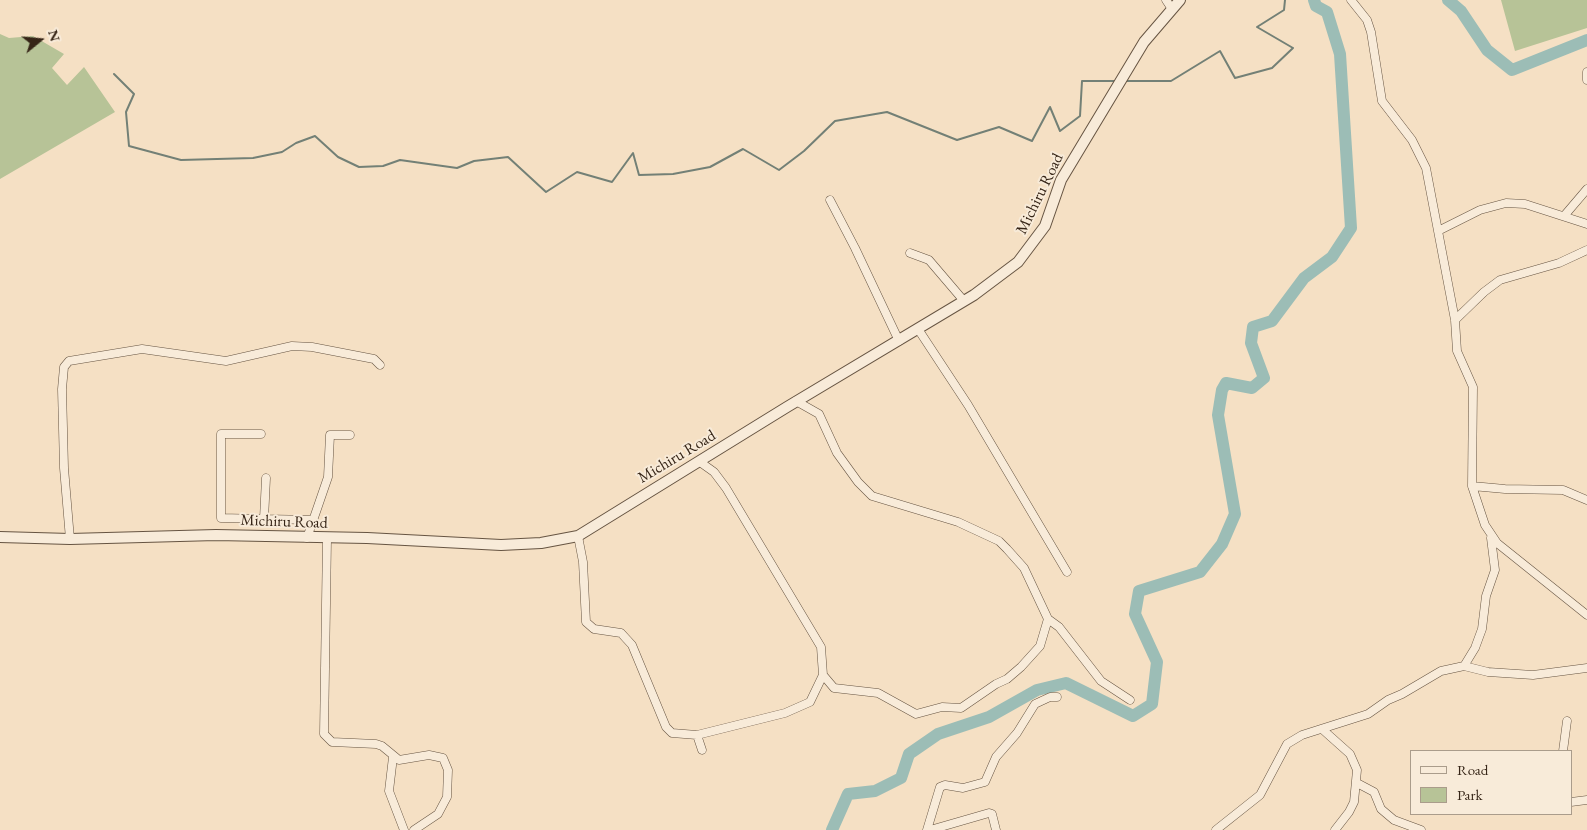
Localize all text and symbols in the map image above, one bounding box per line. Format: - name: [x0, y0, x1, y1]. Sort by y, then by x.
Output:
- north arrow: [15, 15, 65, 65]
- text: N: [44, 28, 65, 44]
- street label: Michiru Road: [1012, 150, 1068, 238]
- street label: Michiru Road: [635, 426, 719, 488]
- street label: Michiru Road: [240, 511, 328, 533]
- legend: [1410, 750, 1572, 815]
- text: Road: [1457, 760, 1488, 779]
- text: Park: [1457, 785, 1483, 804]

